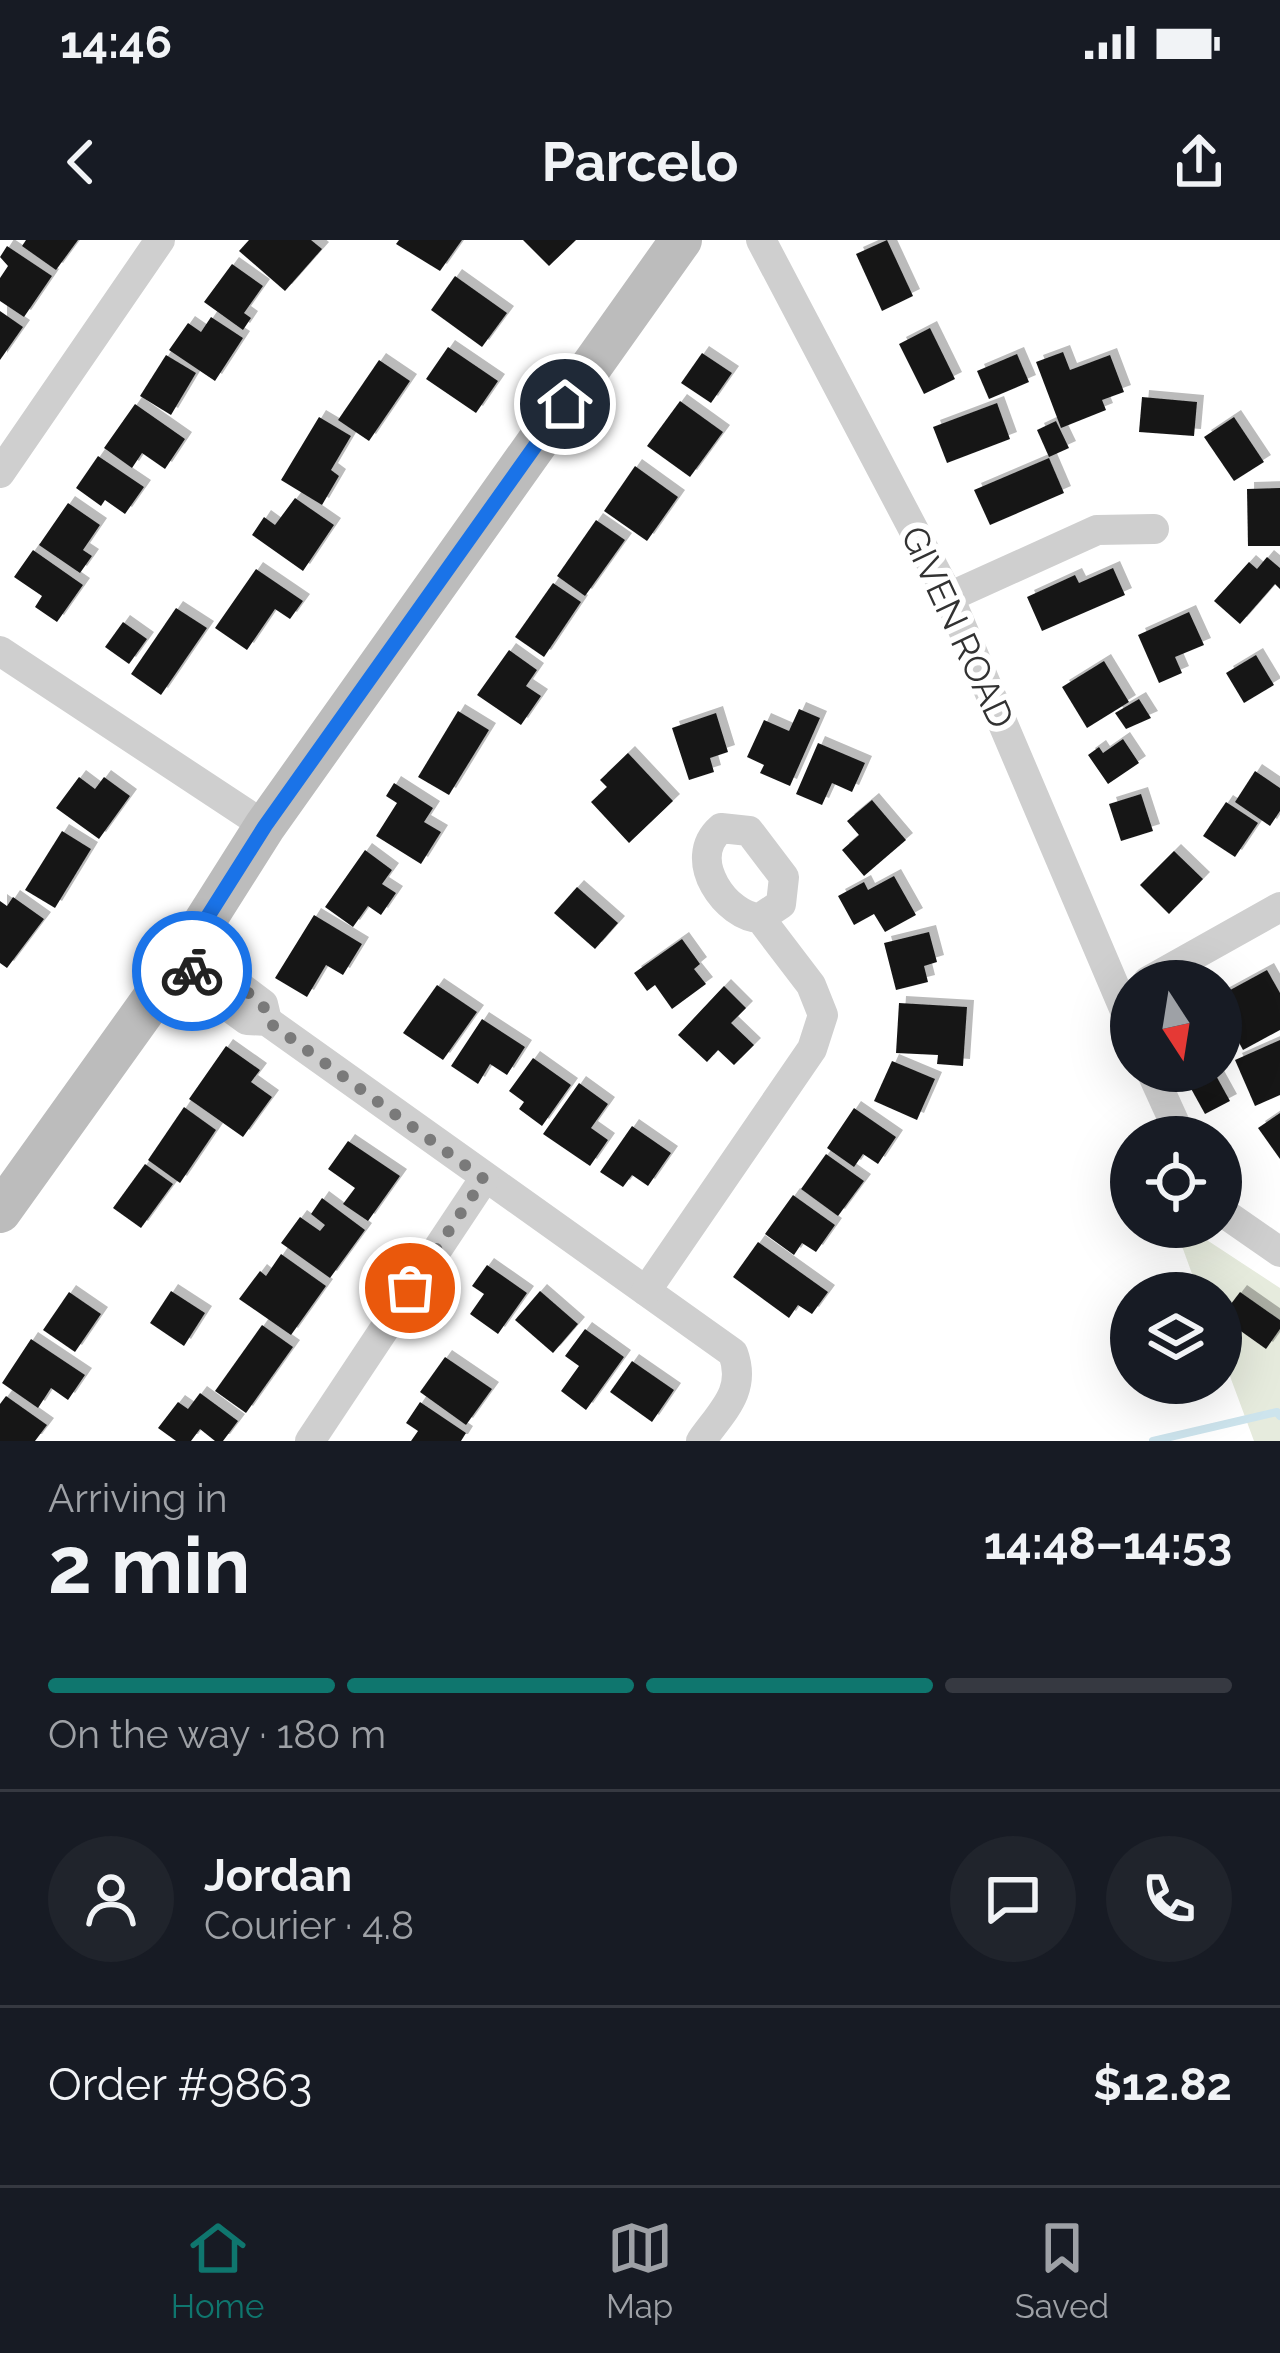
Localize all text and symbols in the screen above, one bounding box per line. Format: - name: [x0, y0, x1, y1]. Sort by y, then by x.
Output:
- text: 14:46: [60, 16, 172, 69]
- icon: back: [48, 129, 114, 195]
- icon: share: [1166, 129, 1232, 195]
- text: Parcelo: [541, 130, 739, 194]
- pin: [514, 353, 616, 455]
- icon: home: [532, 371, 598, 437]
- street label: GIVEN ROAD: [893, 519, 1023, 735]
- courier: [132, 911, 252, 1031]
- icon: bike: [159, 938, 225, 1004]
- north arrow: [1110, 960, 1242, 1092]
- map controls: [1110, 960, 1242, 1404]
- button: locate: [1110, 1116, 1242, 1248]
- pin: [359, 1237, 461, 1339]
- icon: bag: [377, 1255, 443, 1321]
- button: layers: [1110, 1272, 1242, 1404]
- text: Arriving in: [48, 1475, 228, 1521]
- text: 14:48–14:53: [984, 1517, 1232, 1570]
- text: 2 min: [48, 1520, 250, 1611]
- text: On the way · 180 m: [48, 1711, 386, 1757]
- button: person: [48, 1836, 174, 1962]
- button: chat: [950, 1836, 1076, 1962]
- button: phone: [1106, 1836, 1232, 1962]
- text: Jordan: [204, 1849, 352, 1902]
- text: Courier · 4.8: [204, 1902, 414, 1948]
- text: Order #9863: [48, 2058, 312, 2111]
- text: $12.82: [1093, 2058, 1232, 2111]
- tab: Home: [171, 2215, 264, 2326]
- tab: Map: [606, 2215, 673, 2326]
- tab: Saved: [1015, 2215, 1109, 2326]

